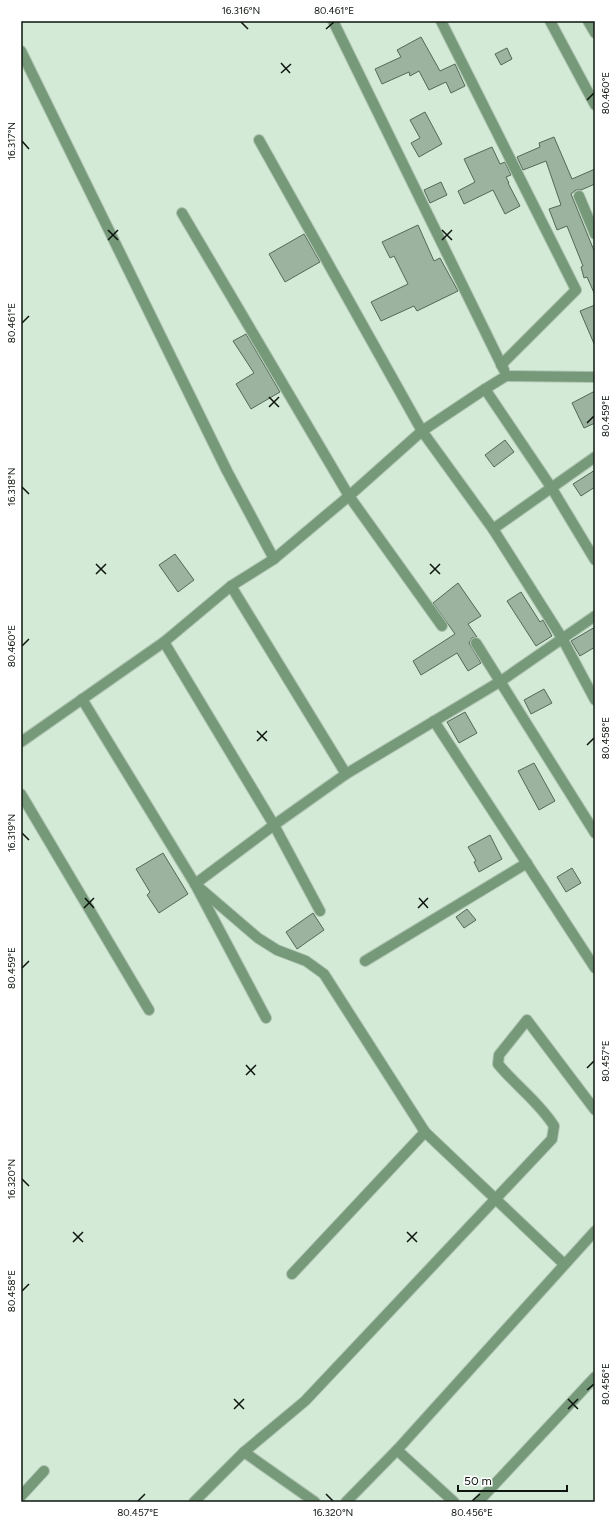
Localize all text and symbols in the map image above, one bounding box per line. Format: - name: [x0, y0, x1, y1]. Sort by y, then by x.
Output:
- text: 16.316°N: [222, 4, 260, 17]
- text: 80.461°E: [314, 4, 354, 17]
- text: 80.460°E: [599, 72, 612, 114]
- text: 16.317°N: [5, 122, 18, 160]
- text: 80.461°E: [5, 303, 18, 343]
- text: 80.459°E: [599, 395, 612, 437]
- text: 16.318°N: [5, 467, 18, 507]
- text: 80.460°E: [5, 625, 18, 667]
- text: 80.458°E: [599, 717, 612, 759]
- text: 16.319°N: [5, 814, 18, 852]
- text: 80.459°E: [5, 947, 18, 989]
- text: 80.457°E: [599, 1040, 612, 1082]
- text: 16.320°N: [5, 1159, 18, 1199]
- text: 80.458°E: [5, 1270, 18, 1312]
- text: 80.456°E: [599, 1363, 612, 1405]
- scale bar: [458, 1467, 567, 1493]
- text: 50 m: [464, 1474, 492, 1488]
- text: 80.457°E: [117, 1506, 159, 1519]
- text: 16.320°N: [313, 1506, 353, 1519]
- text: 80.456°E: [451, 1506, 493, 1519]

